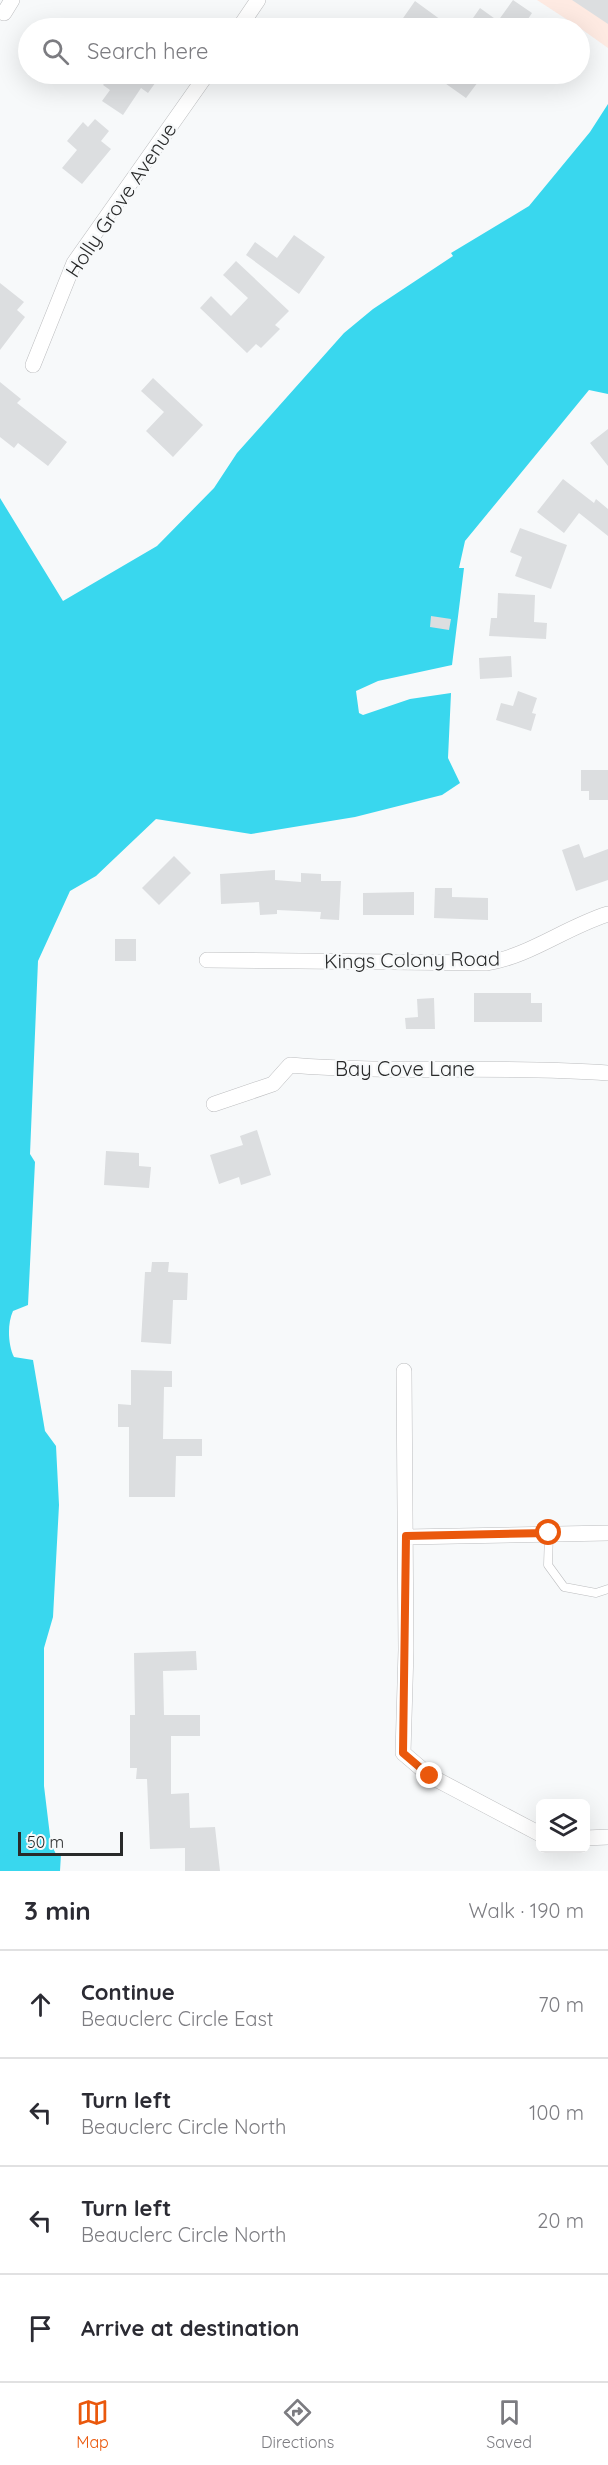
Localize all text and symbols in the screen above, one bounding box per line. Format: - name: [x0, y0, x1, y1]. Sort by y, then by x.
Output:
- search box: [18, 18, 590, 84]
- icon: search: [39, 35, 72, 68]
- text: Search here: [87, 37, 208, 65]
- street label: Holly Grove Avenue: [60, 118, 182, 282]
- street label: Kings Colony Road: [324, 945, 500, 974]
- street label: Bay Cove Lane: [335, 1056, 475, 1081]
- route start: [535, 1519, 561, 1545]
- route end: [416, 1762, 442, 1788]
- map controls: [536, 1799, 590, 1853]
- button: layers: [536, 1799, 590, 1853]
- scale bar: [18, 1829, 123, 1856]
- text: 50 m: [27, 1832, 64, 1852]
- text: 3 min: [24, 1894, 91, 1927]
- text: Walk · 190 m: [468, 1898, 584, 1923]
- text: Continue: [81, 1978, 175, 2006]
- icon: ahead: [24, 1988, 57, 2021]
- text: 70 m: [538, 1992, 584, 2017]
- text: Beauclerc Circle East: [81, 2006, 274, 2031]
- text: Turn left: [81, 2086, 171, 2114]
- icon: left: [24, 2096, 57, 2129]
- text: 100 m: [529, 2100, 584, 2125]
- text: Beauclerc Circle North: [81, 2114, 286, 2139]
- text: Turn left: [81, 2194, 171, 2222]
- icon: left: [24, 2204, 57, 2237]
- text: 20 m: [537, 2208, 584, 2233]
- text: Beauclerc Circle North: [81, 2222, 286, 2247]
- icon: arrive: [24, 2312, 57, 2345]
- text: Arrive at destination: [81, 2314, 299, 2342]
- tab: Map: [76, 2396, 109, 2452]
- tab: Directions: [261, 2396, 334, 2452]
- tab: Saved: [486, 2396, 532, 2452]

